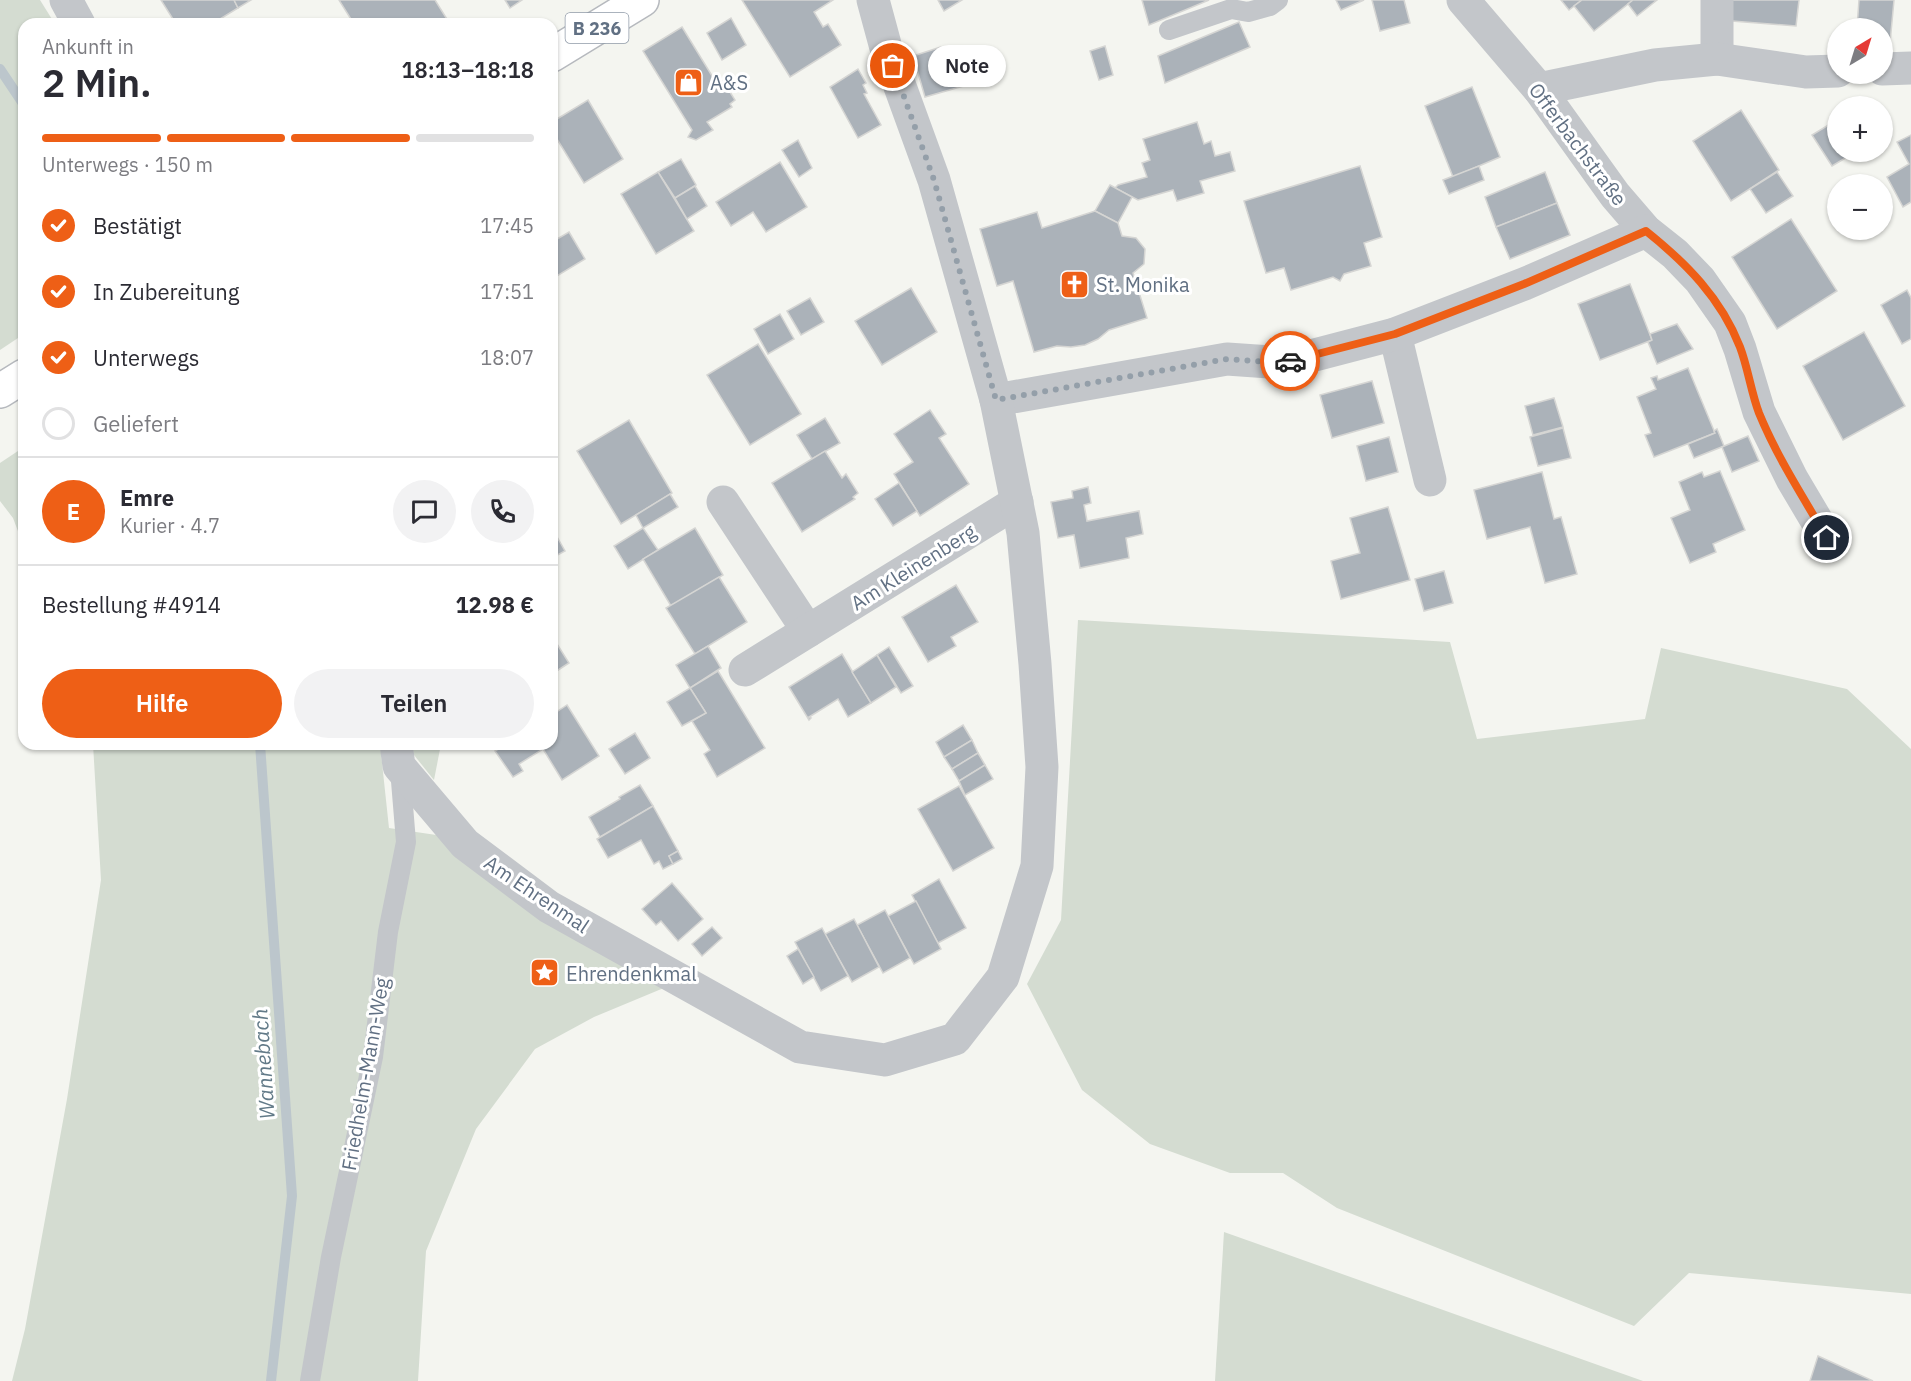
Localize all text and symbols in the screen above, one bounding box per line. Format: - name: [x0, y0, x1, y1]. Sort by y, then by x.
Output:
- road number: B 236: [566, 13, 628, 43]
- north arrow: [1827, 18, 1893, 84]
- map controls: [1827, 18, 1893, 240]
- text: Ankunft in: [42, 33, 134, 60]
- pin: [867, 40, 918, 91]
- callout: Note: [929, 45, 1007, 87]
- icon: bag: [876, 49, 909, 82]
- text: Note: [945, 52, 989, 79]
- text: 18:13–18:18: [401, 55, 534, 84]
- text: 2 Min.: [42, 57, 152, 108]
- shop icon: A&S: [673, 66, 705, 98]
- place label: A&S: [710, 69, 748, 96]
- street label: Offerbachstraße: [1523, 77, 1633, 211]
- button: +: [1827, 96, 1893, 162]
- text: Unterwegs · 150 m: [42, 151, 213, 178]
- button: −: [1827, 174, 1893, 240]
- icon: check: [42, 209, 75, 242]
- text: Bestätigt: [93, 211, 182, 240]
- text: 17:45: [480, 212, 534, 239]
- church icon: St. Monika: [1059, 268, 1091, 300]
- place label: St. Monika: [1096, 271, 1190, 298]
- icon: check: [42, 275, 75, 308]
- text: In Zubereitung: [93, 277, 239, 306]
- text: 17:51: [480, 278, 534, 305]
- courier: [1260, 331, 1320, 391]
- icon: check: [42, 341, 75, 374]
- text: Unterwegs: [93, 343, 200, 372]
- text: 18:07: [480, 344, 534, 371]
- icon: car: [1274, 345, 1307, 378]
- text: Geliefert: [93, 409, 179, 438]
- button: chat: [393, 480, 456, 543]
- button: phone: [471, 480, 534, 543]
- text: Emre: [120, 483, 174, 512]
- text: E: [67, 497, 80, 526]
- text: Kurier · 4.7: [120, 512, 220, 539]
- pin: [1801, 512, 1852, 563]
- street label: Am Kleinenberg: [845, 517, 981, 616]
- icon: home: [1810, 521, 1843, 554]
- text: Bestellung #4914: [42, 590, 221, 619]
- text: 12.98 €: [455, 590, 534, 619]
- button: Hilfe: [42, 669, 282, 738]
- button: Teilen: [294, 669, 534, 738]
- street label: Am Ehrenmal: [479, 849, 595, 939]
- place icon: Ehrendenkmal: [529, 957, 561, 989]
- place label: Ehrendenkmal: [566, 960, 697, 987]
- street label: Friedhelm-Mann-Weg: [335, 975, 395, 1173]
- water label: Wannebach: [245, 1008, 281, 1120]

